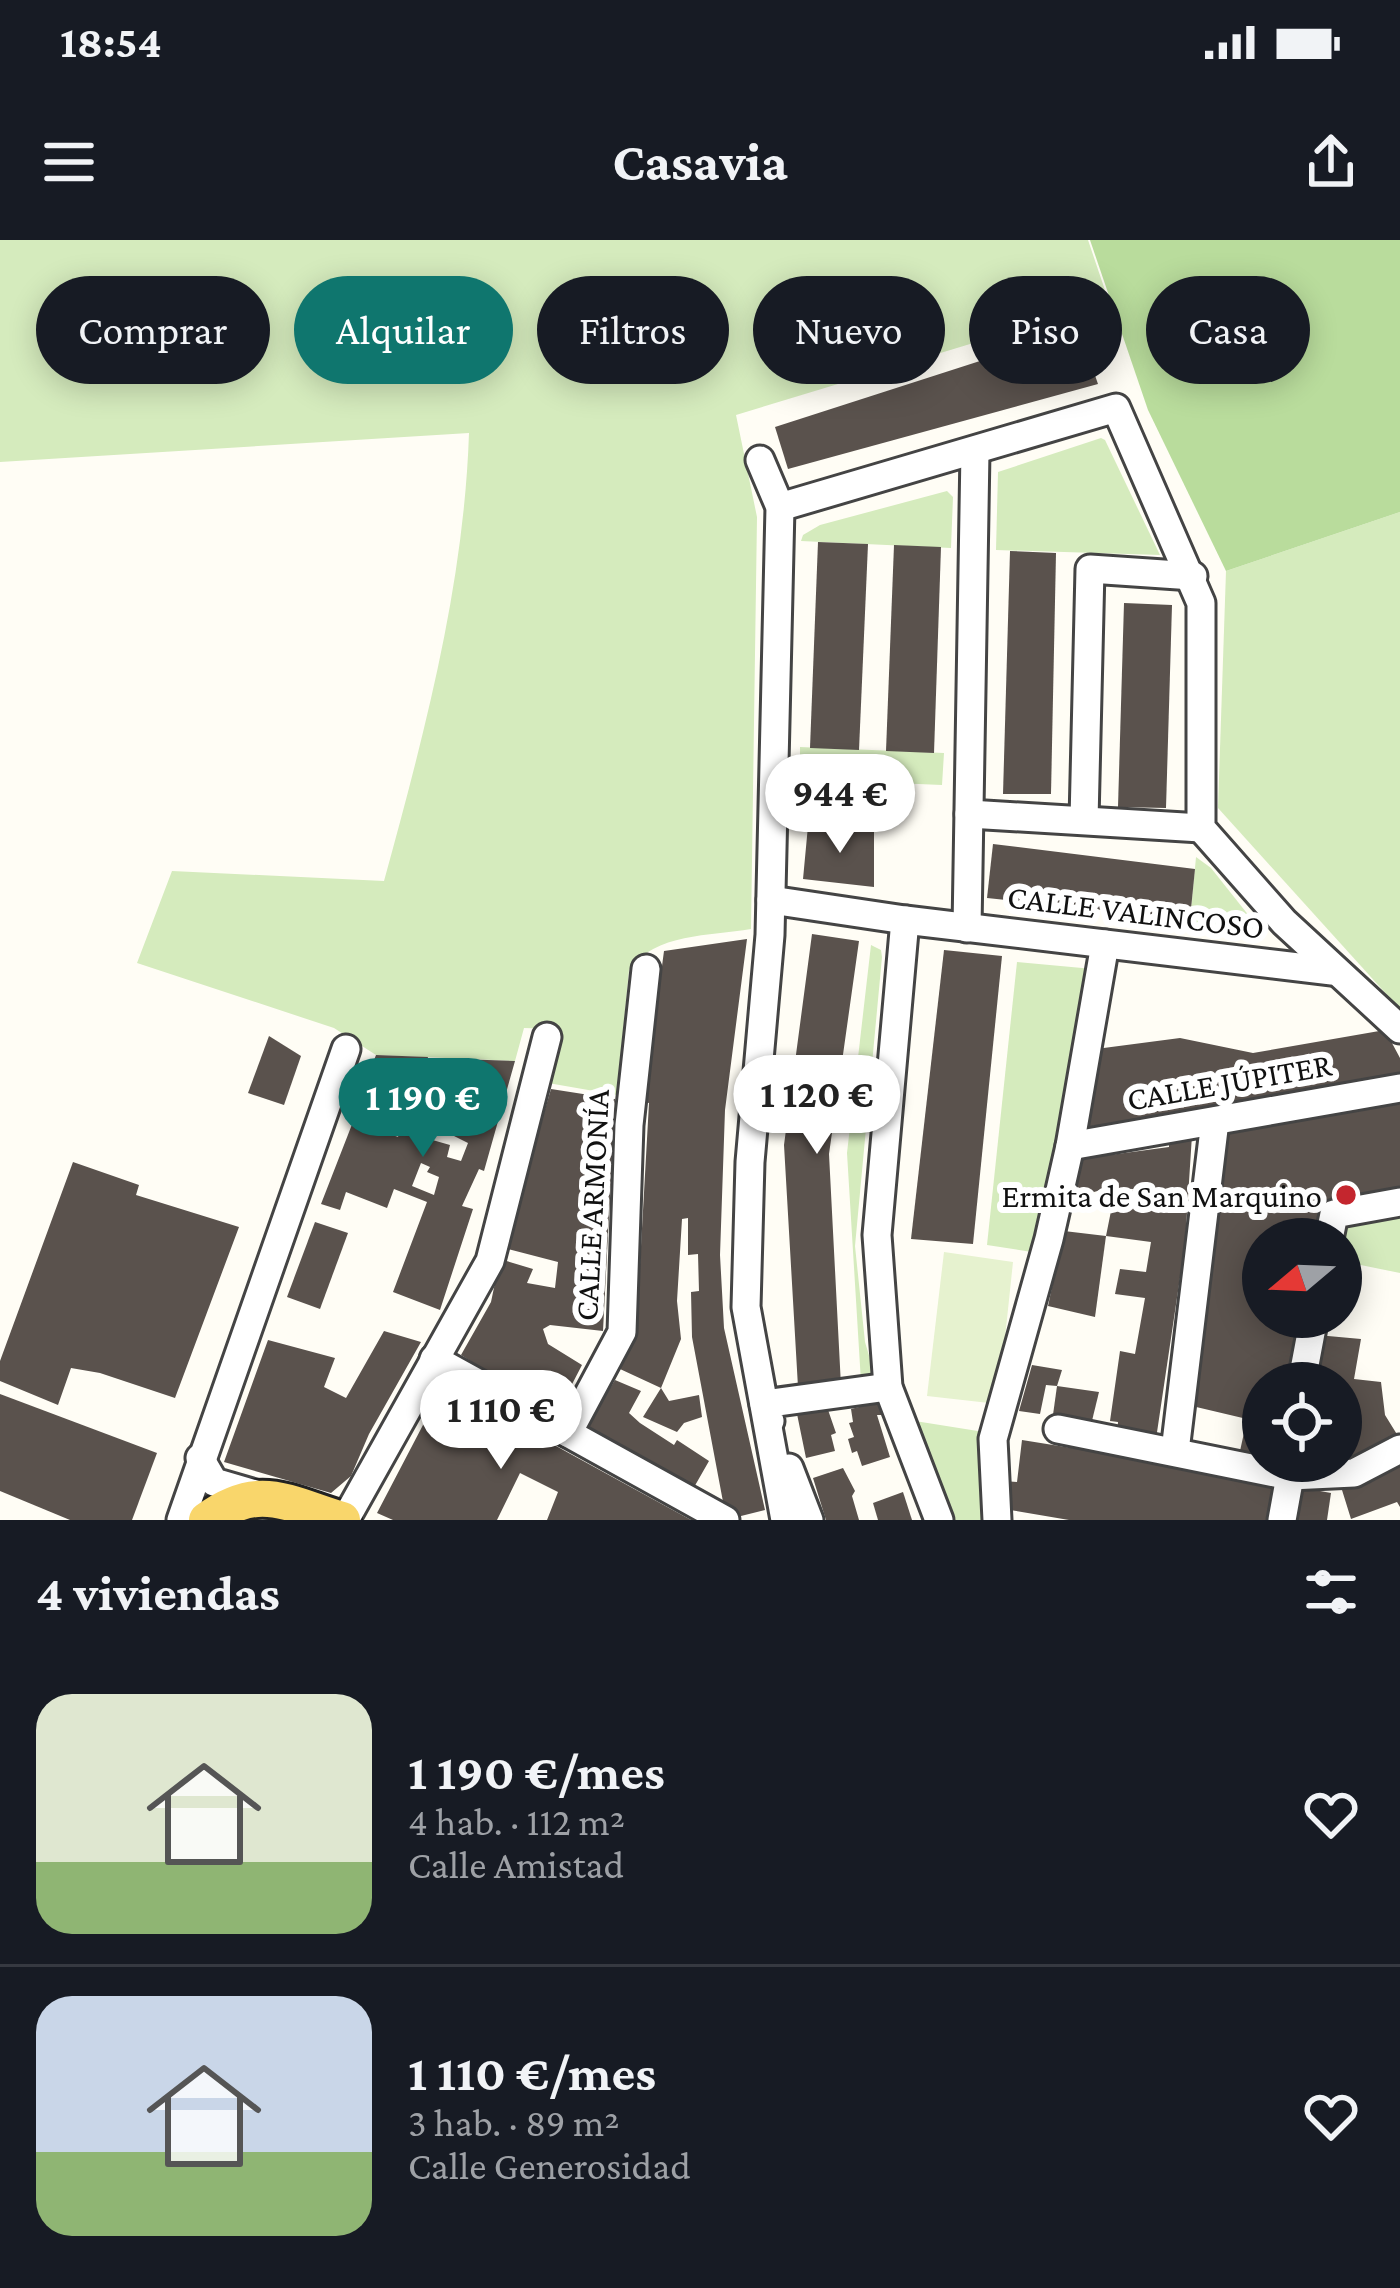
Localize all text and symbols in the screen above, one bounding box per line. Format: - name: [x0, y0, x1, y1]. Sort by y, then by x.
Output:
- text: 18:54: [60, 17, 162, 67]
- icon: menu: [36, 129, 102, 195]
- icon: share: [1298, 129, 1364, 195]
- text: Casavia: [612, 132, 788, 192]
- chip: Comprar: [36, 276, 270, 384]
- chip: Alquilar: [294, 276, 513, 384]
- chip: Filtros: [537, 276, 729, 384]
- chip: Nuevo: [753, 276, 945, 384]
- chip: Piso: [969, 276, 1122, 384]
- chip: Casa: [1146, 276, 1310, 384]
- pin: 944 €: [756, 754, 924, 856]
- text: 944 €: [792, 771, 888, 814]
- street label: CALLE VALINCOSO: [1005, 877, 1266, 946]
- street label: CALLE JÚPITER: [1124, 1045, 1335, 1118]
- pin: 1 120 €: [706, 1055, 928, 1157]
- pin: 1 190 €: [312, 1058, 534, 1160]
- text: 1 120 €: [760, 1072, 874, 1115]
- text: 1 190 €: [366, 1075, 480, 1118]
- street label: CALLE ARMONÍA: [567, 1088, 616, 1322]
- place label: Ermita de San Marquino: [1001, 1177, 1322, 1214]
- marker: Ermita de San Marquino: [1333, 1182, 1359, 1208]
- north arrow: [1242, 1218, 1362, 1338]
- map controls: [1242, 1218, 1362, 1482]
- button: locate: [1242, 1362, 1362, 1482]
- pin: 1 110 €: [390, 1370, 612, 1472]
- text: 1 110 €: [447, 1387, 555, 1430]
- icon: filters: [1298, 1559, 1364, 1625]
- text: 4 viviendas: [36, 1564, 280, 1621]
- icon: home: [132, 1742, 276, 1886]
- text: 1 190 €/mes: [408, 1743, 665, 1800]
- icon: heart: [1298, 1781, 1364, 1847]
- text: 4 hab. · 112 m²: [408, 1800, 625, 1843]
- text: Calle Amistad: [408, 1843, 624, 1886]
- icon: home: [132, 2044, 276, 2188]
- text: 1 110 €/mes: [408, 2044, 656, 2101]
- icon: heart: [1298, 2083, 1364, 2149]
- text: 3 hab. · 89 m²: [408, 2101, 620, 2144]
- text: Calle Generosidad: [408, 2144, 691, 2187]

